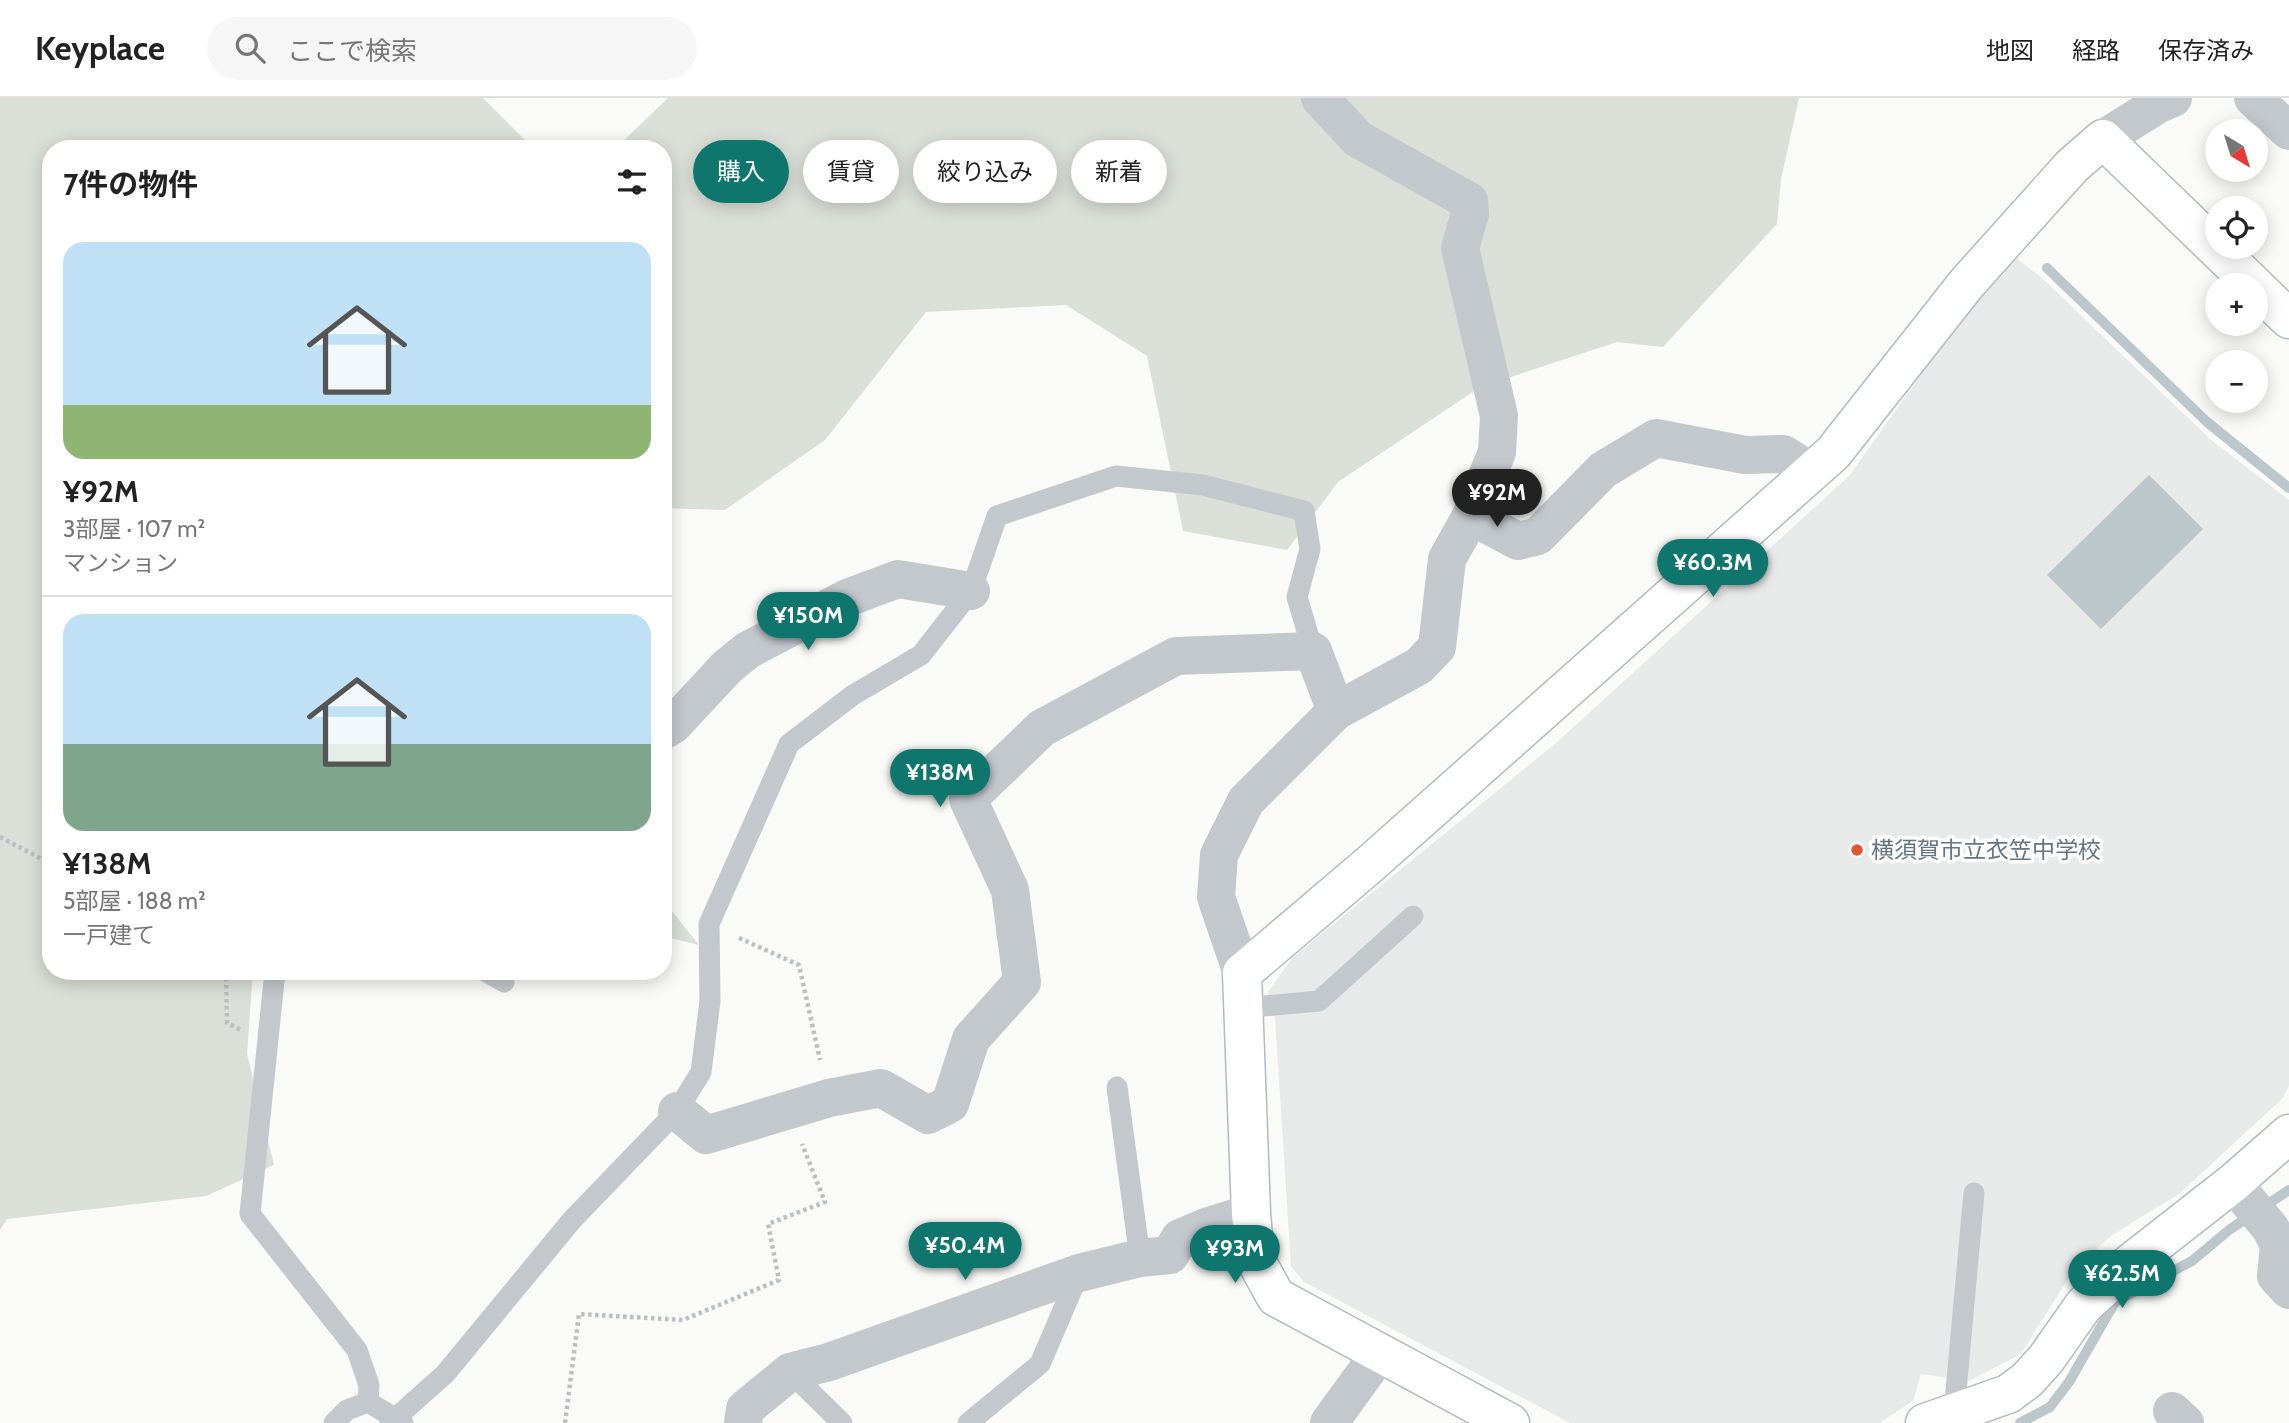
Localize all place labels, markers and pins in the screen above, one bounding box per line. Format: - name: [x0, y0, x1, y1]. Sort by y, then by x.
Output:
- pin: ¥92M: [1456, 470, 1538, 529]
- pin: ¥60.3M: [1656, 540, 1770, 599]
- pin: ¥150M: [759, 592, 857, 652]
- pin: ¥138M: [891, 750, 989, 809]
- place label: 横須賀市立衣笠中学校: [1871, 836, 2101, 864]
- marker: 横須賀市立衣笠中学校: [1849, 842, 1865, 858]
- pin: ¥50.4M: [908, 1222, 1022, 1282]
- pin: ¥93M: [1194, 1226, 1276, 1285]
- pin: ¥62.5M: [2065, 1250, 2179, 1310]

